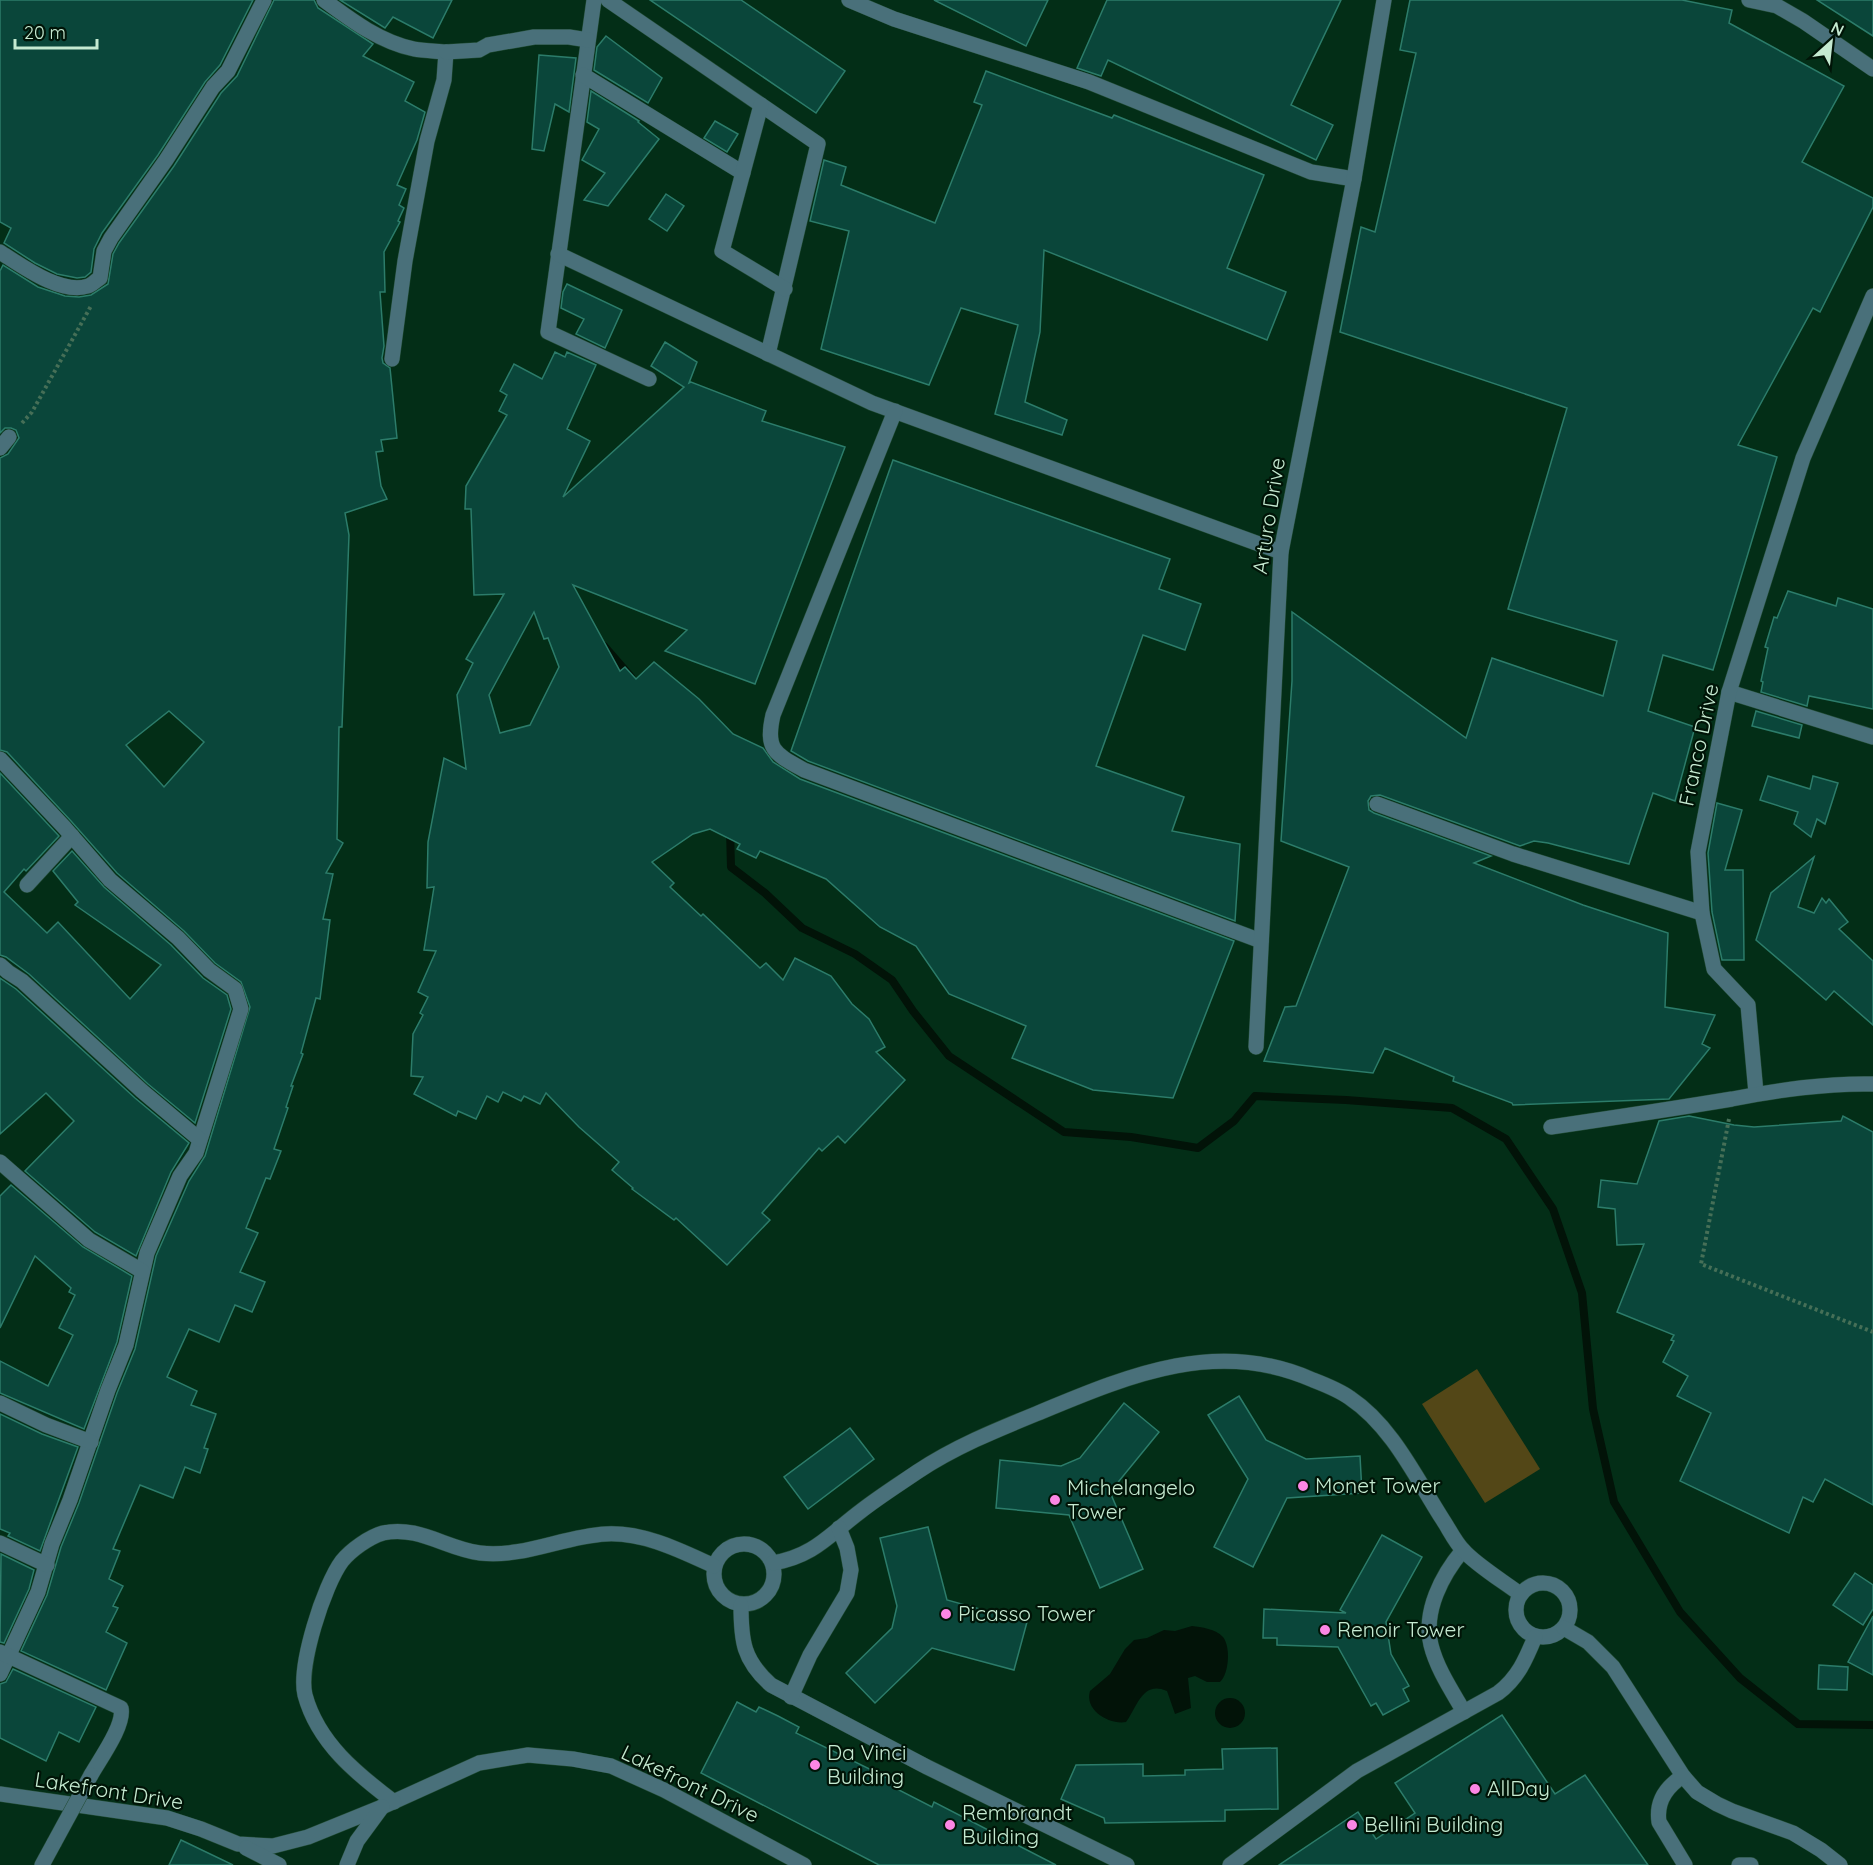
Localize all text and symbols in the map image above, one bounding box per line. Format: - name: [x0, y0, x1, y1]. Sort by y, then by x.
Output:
- scale bar: [15, 12, 98, 50]
- north arrow: [1801, 12, 1861, 72]
- text: N: [1828, 17, 1848, 40]
- text: 20 m: [24, 21, 66, 44]
- street label: Arturo Drive: [1246, 456, 1290, 576]
- street label: Franco Drive: [1672, 681, 1724, 808]
- place label: Monet Tower: [1315, 1472, 1441, 1498]
- place label: Michelangelo Tower: [1067, 1474, 1195, 1524]
- marker: Monet Tower: [1296, 1479, 1310, 1493]
- marker: Michelangelo Tower: [1048, 1493, 1062, 1507]
- place label: Picasso Tower: [958, 1600, 1095, 1626]
- marker: Picasso Tower: [939, 1607, 953, 1621]
- place label: Renoir Tower: [1337, 1616, 1465, 1642]
- marker: Renoir Tower: [1318, 1623, 1332, 1637]
- street label: Lakefront Drive: [617, 1739, 764, 1828]
- place label: Da Vinci Building: [827, 1739, 907, 1789]
- marker: Da Vinci Building: [808, 1758, 822, 1772]
- street label: Lakefront Drive: [33, 1765, 185, 1815]
- place label: AllDay: [1487, 1775, 1550, 1801]
- marker: AllDay: [1468, 1782, 1482, 1796]
- place label: Rembrandt Building: [962, 1799, 1072, 1849]
- place label: Bellini Building: [1364, 1811, 1503, 1837]
- marker: Rembrandt Building: [943, 1818, 957, 1832]
- marker: Bellini Building: [1345, 1818, 1359, 1832]

